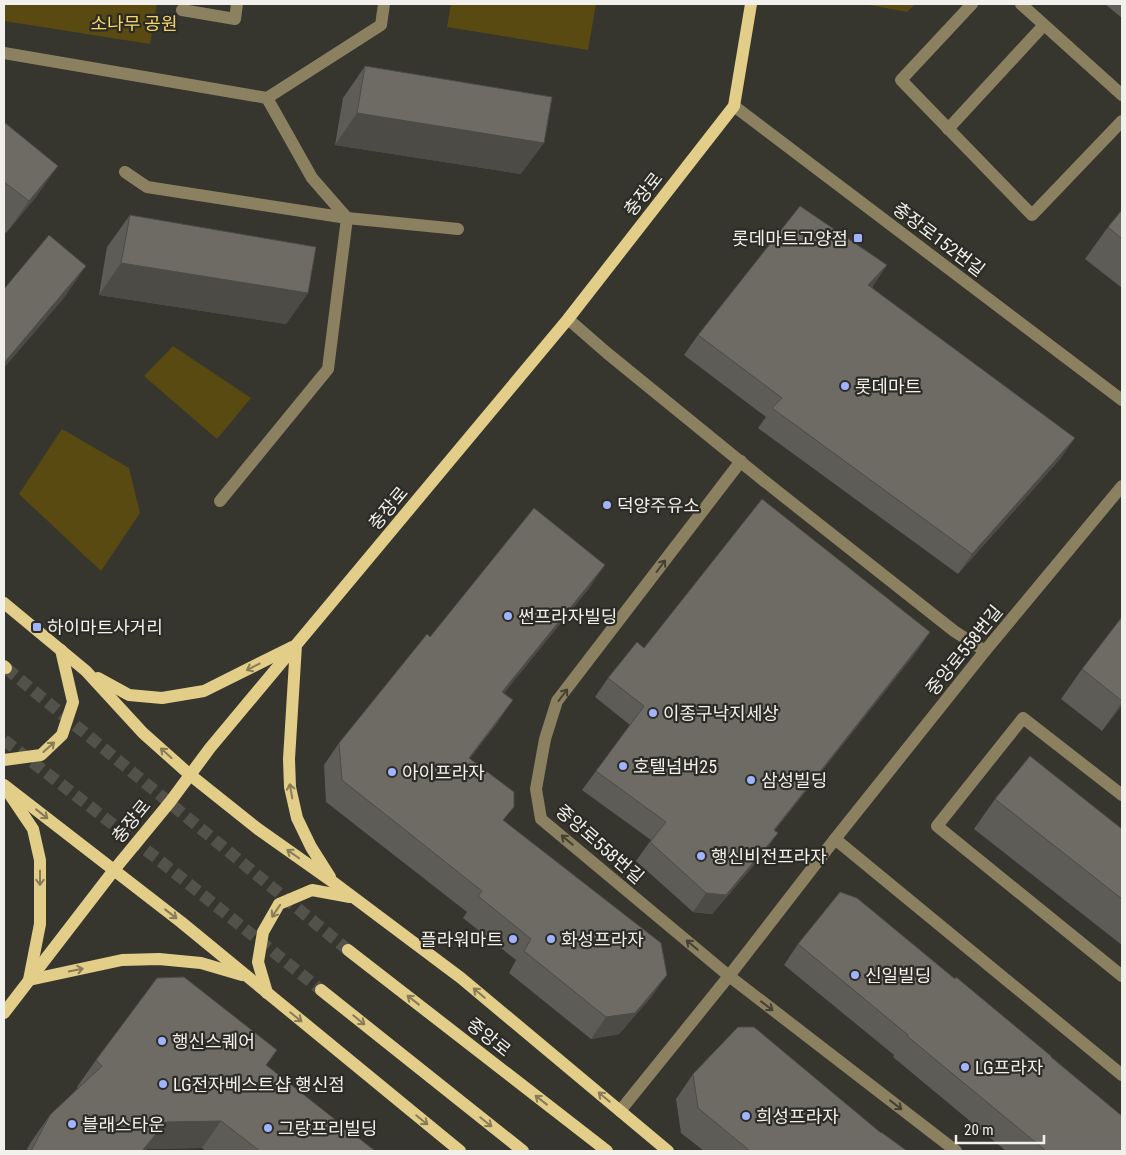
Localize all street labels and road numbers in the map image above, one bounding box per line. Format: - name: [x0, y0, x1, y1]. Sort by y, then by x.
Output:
- street label: 충장로: [619, 168, 667, 220]
- street label: 충장로152번길: [889, 198, 989, 280]
- street label: 충장로: [364, 482, 412, 534]
- street label: 중앙로558번길: [921, 601, 1007, 699]
- street label: 충장로: [107, 795, 155, 847]
- street label: 중앙로558번길: [552, 800, 648, 888]
- street label: 중앙로: [463, 1013, 515, 1061]

